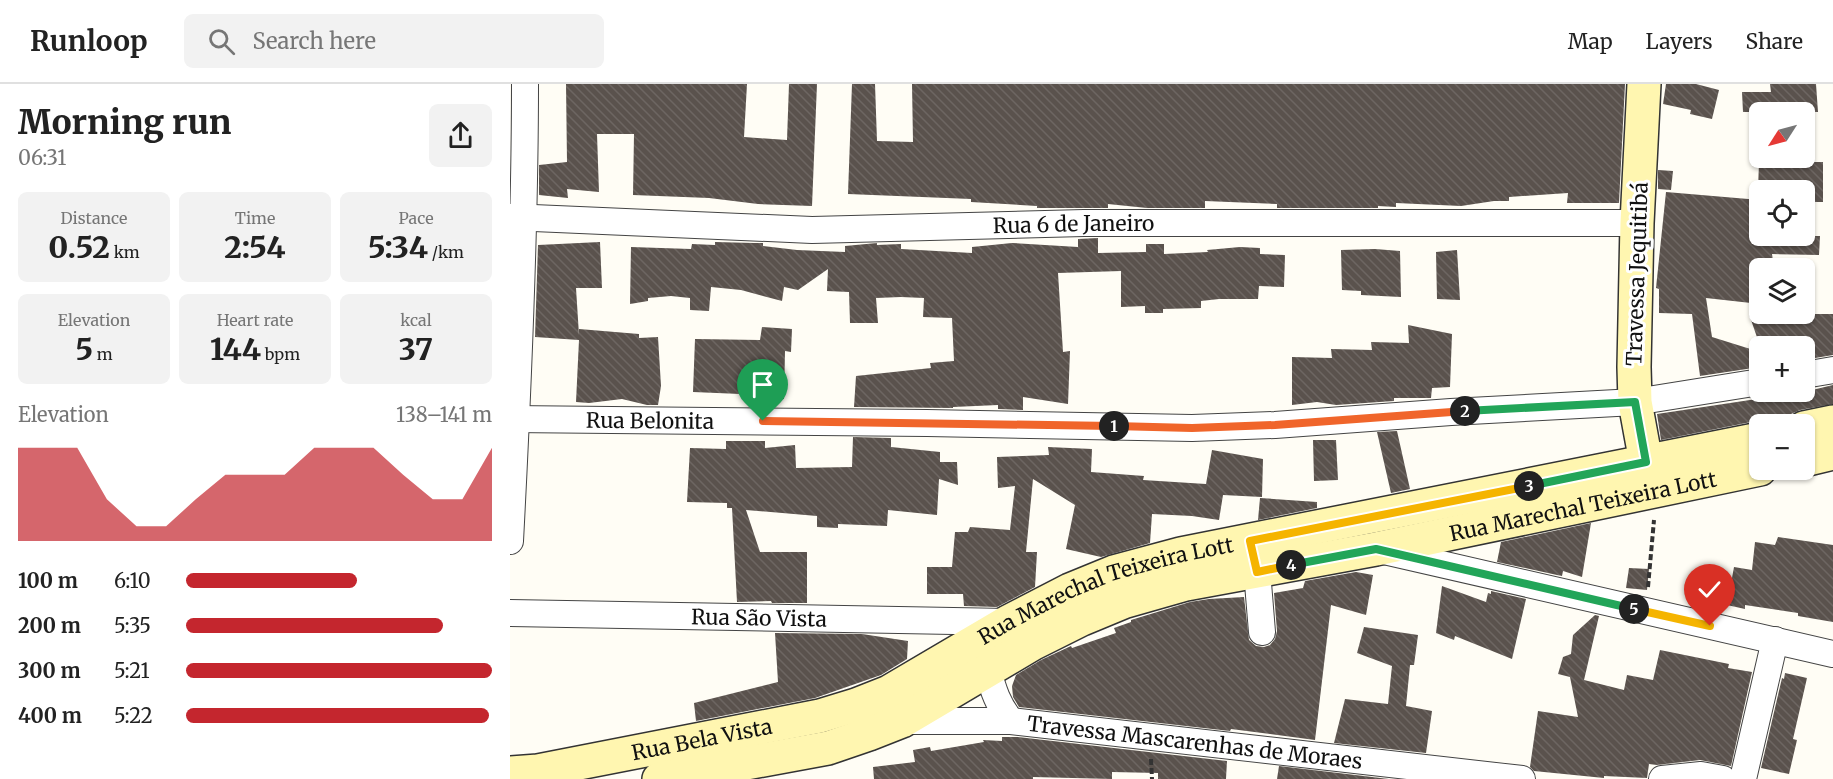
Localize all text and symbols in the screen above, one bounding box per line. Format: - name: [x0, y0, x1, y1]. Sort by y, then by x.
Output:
- search box: [184, 14, 604, 68]
- text: Runloop: [30, 23, 148, 59]
- icon: search: [205, 25, 238, 58]
- text: Search here: [253, 27, 376, 55]
- text: Map: [1568, 28, 1613, 55]
- text: Layers: [1646, 28, 1713, 55]
- text: Share: [1746, 28, 1803, 55]
- text: Morning run: [18, 102, 231, 143]
- north arrow: [1749, 102, 1815, 168]
- map controls: [1749, 102, 1815, 480]
- button: share: [429, 104, 492, 167]
- text: 06:31: [18, 145, 66, 170]
- button: locate: [1749, 180, 1815, 246]
- street label: Travessa Jequitibá: [1620, 181, 1654, 367]
- text: Distance: [61, 208, 127, 228]
- text: Time: [235, 208, 275, 228]
- text: Pace: [399, 208, 434, 228]
- street label: Rua 6 de Janeiro: [993, 210, 1154, 239]
- text: 0.52: [48, 228, 110, 266]
- text: 2:54: [224, 228, 286, 266]
- text: 5:34: [368, 228, 428, 266]
- text: km: [110, 242, 140, 262]
- text: /km: [428, 242, 464, 262]
- button: layers: [1749, 258, 1815, 324]
- text: Elevation: [58, 310, 130, 330]
- text: Heart rate: [217, 310, 293, 330]
- text: kcal: [400, 310, 432, 330]
- text: 5: [75, 330, 93, 368]
- text: 144: [210, 330, 261, 368]
- text: 37: [399, 330, 433, 368]
- button: +: [1749, 336, 1815, 402]
- text: m: [93, 344, 113, 364]
- text: bpm: [261, 344, 300, 364]
- pin: [737, 359, 788, 421]
- icon: arrive: [746, 368, 779, 401]
- pin: 2: [1450, 396, 1480, 426]
- text: 2: [1460, 401, 1470, 421]
- text: Elevation: [18, 402, 109, 427]
- text: 138–141 m: [396, 402, 492, 427]
- street label: Rua Belonita: [586, 406, 714, 434]
- pin: 1: [1099, 411, 1129, 441]
- button: −: [1749, 414, 1815, 480]
- text: 1: [1110, 416, 1118, 436]
- street label: Rua Marechal Teixeira Lott: [1447, 465, 1719, 547]
- pin: 3: [1514, 471, 1544, 501]
- text: 3: [1524, 476, 1534, 496]
- street label: Rua Marechal Teixeira Lott: [973, 530, 1236, 650]
- pin: 4: [1276, 550, 1306, 580]
- text: 4: [1286, 555, 1296, 575]
- pin: [1684, 564, 1735, 626]
- text: 100 m: [18, 568, 78, 593]
- text: 6:10: [114, 568, 151, 593]
- icon: check: [1693, 573, 1726, 606]
- pin: 5: [1619, 594, 1649, 624]
- text: 5: [1629, 599, 1639, 619]
- street label: Rua São Vista: [691, 603, 827, 632]
- text: 200 m: [18, 613, 81, 638]
- text: 5:35: [114, 613, 151, 638]
- text: 300 m: [18, 658, 81, 683]
- text: 5:21: [114, 658, 150, 683]
- text: 400 m: [18, 703, 82, 728]
- text: 5:22: [114, 703, 153, 728]
- street label: Travessa Mascarenhas de Moraes: [1026, 709, 1364, 774]
- street label: Rua Bela Vista: [629, 712, 774, 766]

